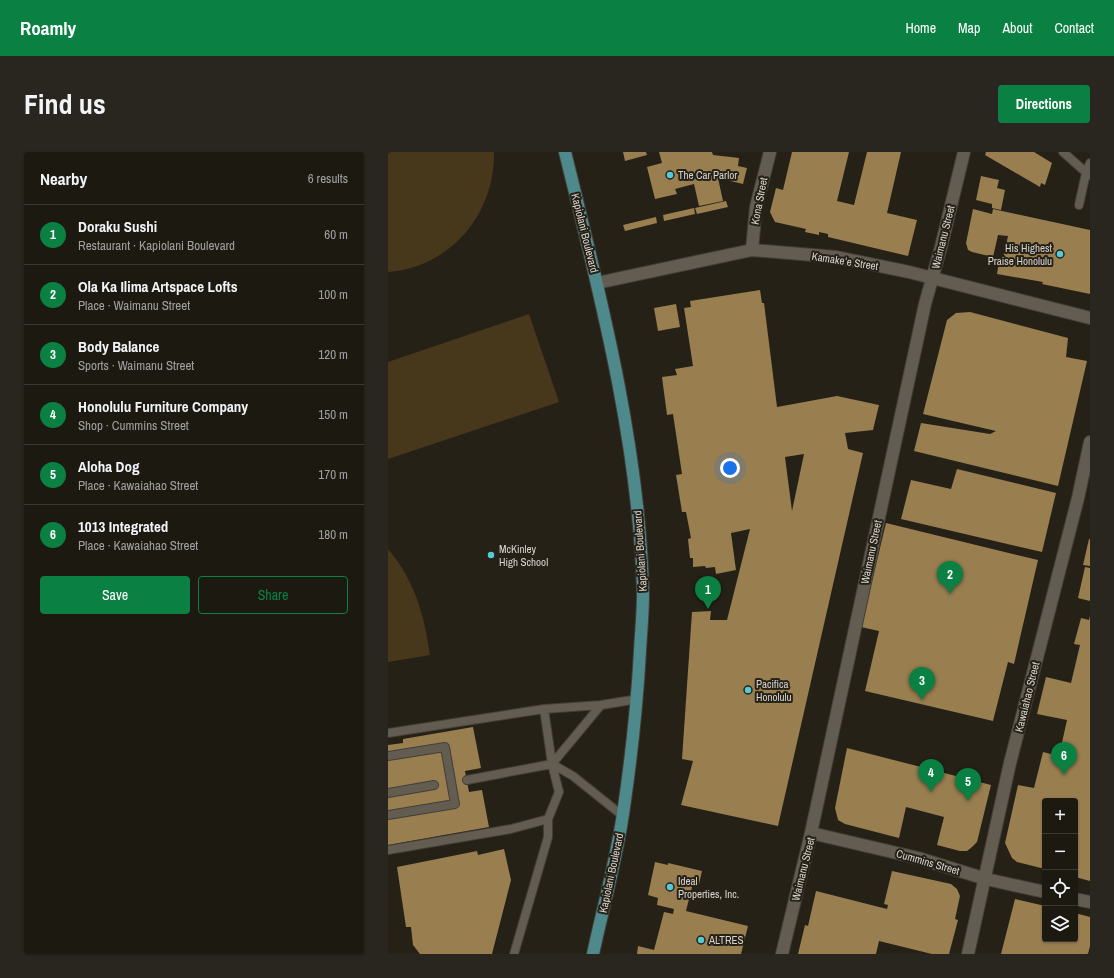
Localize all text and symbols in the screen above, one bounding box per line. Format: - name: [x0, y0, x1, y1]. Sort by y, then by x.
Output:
- text: Roamly: [20, 15, 76, 41]
- text: Home: [905, 19, 936, 37]
- text: Map: [958, 19, 980, 37]
- text: About: [1002, 19, 1032, 37]
- text: Contact: [1054, 19, 1094, 37]
- text: Find us: [24, 85, 106, 123]
- button: Directions: [998, 85, 1090, 123]
- text: Nearby: [40, 167, 87, 190]
- place label: The Car Parlor: [678, 168, 737, 182]
- text: 6 results: [308, 170, 348, 187]
- marker: The Car Parlor: [665, 170, 675, 180]
- street label: Kona Street: [748, 176, 771, 226]
- street label: Kapiolani Boulevard: [568, 192, 602, 274]
- street label: Waimanu Street: [928, 203, 958, 270]
- text: Doraku Sushi: [78, 216, 157, 237]
- text: 1: [50, 226, 56, 243]
- text: 60 m: [324, 226, 348, 243]
- text: Restaurant · Kapiolani Boulevard: [78, 237, 235, 254]
- place label: His Highest Praise Honolulu: [988, 241, 1052, 268]
- street label: Kamakeʻe Street: [811, 249, 880, 273]
- marker: His Highest Praise Honolulu: [1055, 249, 1065, 259]
- text: Ola Ka Ilima Artspace Lofts: [78, 276, 238, 297]
- text: 2: [50, 286, 56, 303]
- text: 100 m: [318, 286, 348, 303]
- text: Place · Waimanu Street: [78, 297, 190, 314]
- text: Body Balance: [78, 336, 159, 357]
- text: 3: [50, 346, 56, 363]
- text: 120 m: [318, 346, 348, 363]
- text: Sports · Waimanu Street: [78, 357, 194, 374]
- text: Honolulu Furniture Company: [78, 396, 248, 417]
- text: 4: [50, 406, 56, 423]
- text: 150 m: [318, 406, 348, 423]
- text: Shop · Cummins Street: [78, 417, 189, 434]
- text: Aloha Dog: [78, 456, 140, 477]
- your location: [720, 458, 740, 478]
- text: 5: [50, 466, 56, 483]
- text: 170 m: [318, 466, 348, 483]
- text: Place · Kawaiahao Street: [78, 477, 198, 494]
- street label: Kapiolani Boulevard: [630, 510, 650, 592]
- text: 1013 Integrated: [78, 516, 168, 537]
- street label: Waimanu Street: [857, 518, 885, 585]
- text: 6: [50, 526, 56, 543]
- text: 180 m: [318, 526, 348, 543]
- text: Place · Kawaiahao Street: [78, 537, 198, 554]
- place label: McKinley High School: [499, 542, 548, 569]
- marker: McKinley High School: [486, 550, 496, 560]
- pin: 2: [937, 561, 963, 594]
- button: Save: [40, 576, 190, 614]
- button: Share: [198, 576, 348, 614]
- pin: 1: [695, 576, 721, 609]
- street label: Kawaiahao Street: [1012, 660, 1043, 733]
- pin: 3: [909, 667, 935, 700]
- place label: Pacifica Honolulu: [756, 677, 792, 704]
- marker: Pacifica Honolulu: [743, 685, 753, 695]
- pin: 6: [1051, 742, 1077, 775]
- pin: 4: [918, 759, 944, 792]
- pin: 5: [955, 768, 981, 801]
- map controls: [1042, 798, 1078, 942]
- button: +: [1042, 798, 1078, 834]
- street label: Kapiolani Boulevard: [596, 832, 626, 914]
- button: −: [1042, 834, 1078, 870]
- street label: Waimanu Street: [788, 835, 818, 902]
- street label: Cummins Street: [895, 846, 962, 878]
- button: locate: [1042, 870, 1078, 906]
- place label: Ideal Properties, Inc.: [678, 874, 739, 901]
- marker: Ideal Properties, Inc.: [665, 882, 675, 892]
- button: layers: [1042, 906, 1078, 942]
- place label: ALTRES: [708, 933, 743, 947]
- marker: ALTRES: [696, 935, 706, 945]

